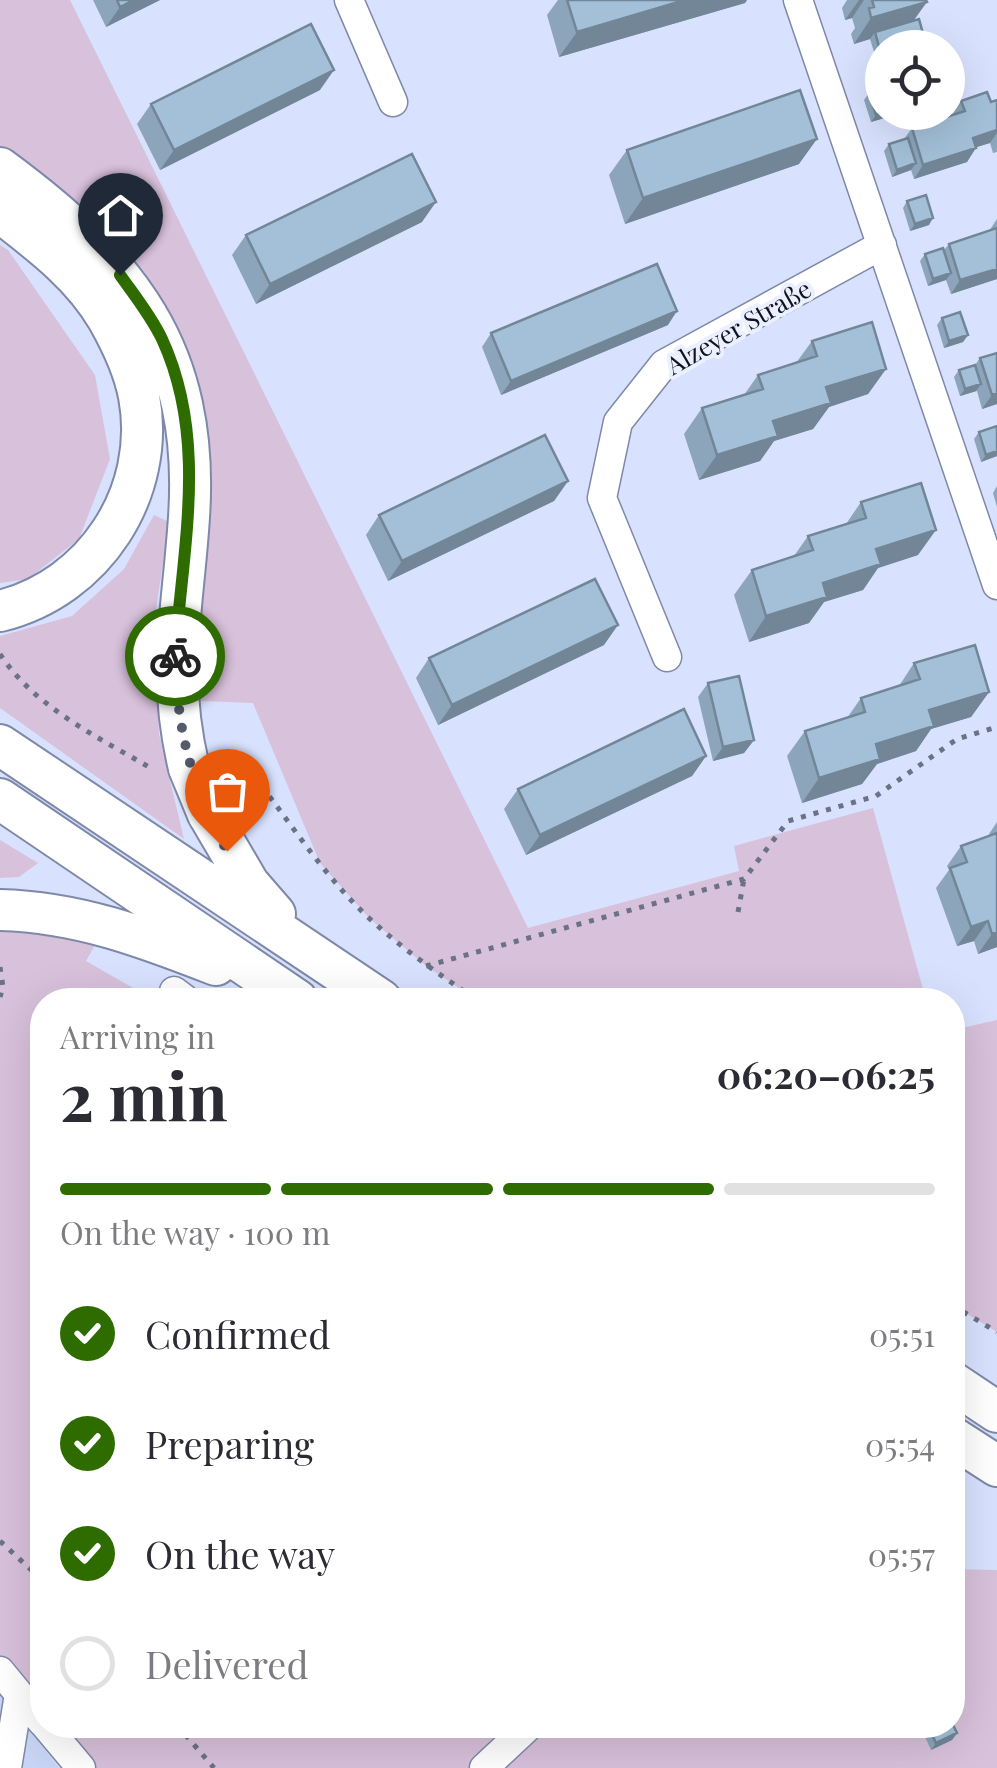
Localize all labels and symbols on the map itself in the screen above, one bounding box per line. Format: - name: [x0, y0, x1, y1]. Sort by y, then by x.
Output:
- pin: [78, 173, 163, 276]
- street label: Alzeyer Straße: [659, 271, 816, 381]
- courier: [125, 606, 225, 706]
- pin: [185, 749, 270, 852]

